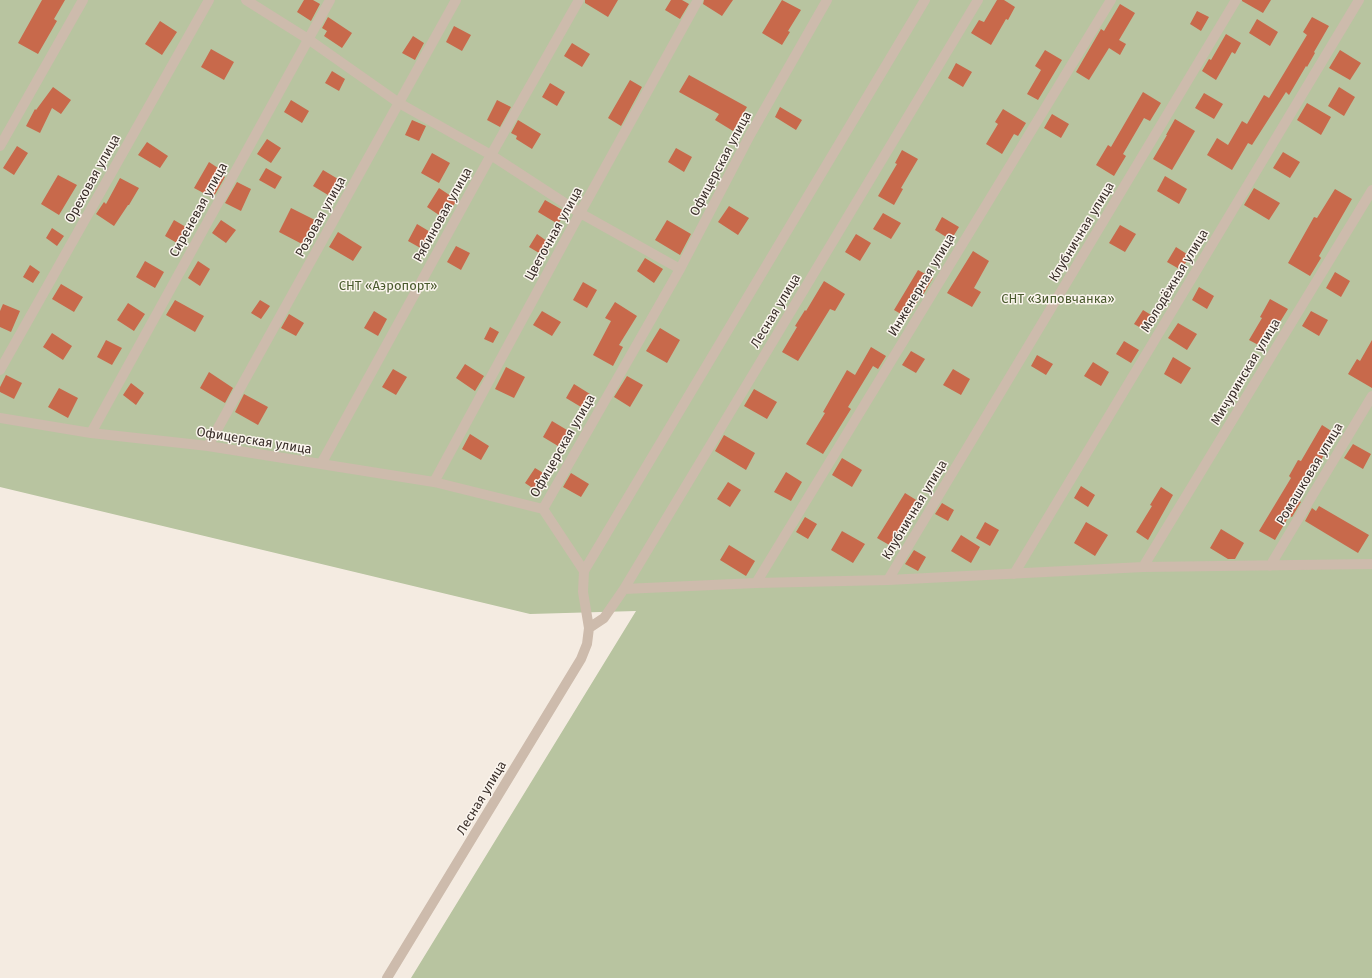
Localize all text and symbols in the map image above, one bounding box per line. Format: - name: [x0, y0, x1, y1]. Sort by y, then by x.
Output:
- street label: Офицерская улица: [687, 109, 755, 219]
- street label: Ореховая улица: [62, 132, 124, 226]
- street label: Сиреневая улица: [167, 160, 231, 260]
- street label: Рябиновая улица: [411, 165, 475, 265]
- street label: Розовая улица: [292, 174, 350, 260]
- street label: Клубничная улица: [1046, 179, 1118, 285]
- street label: Цветочная улица: [522, 184, 586, 284]
- street label: Молодёжная улица: [1138, 227, 1212, 335]
- street label: Инженерная улица: [885, 231, 959, 339]
- street label: Лесная улица: [748, 271, 804, 351]
- park label: СНТ «Аэропорт»: [339, 278, 437, 294]
- park label: СНТ «Зиповчанка»: [1001, 291, 1115, 307]
- street label: Мичуринская улица: [1208, 316, 1284, 428]
- street label: Офицерская улица: [527, 392, 599, 500]
- street label: Ромашковая улица: [1273, 420, 1347, 528]
- street label: Офицерская улица: [195, 424, 313, 458]
- street label: Клубничная улица: [879, 457, 951, 563]
- street label: Лесная улица: [454, 758, 510, 838]

